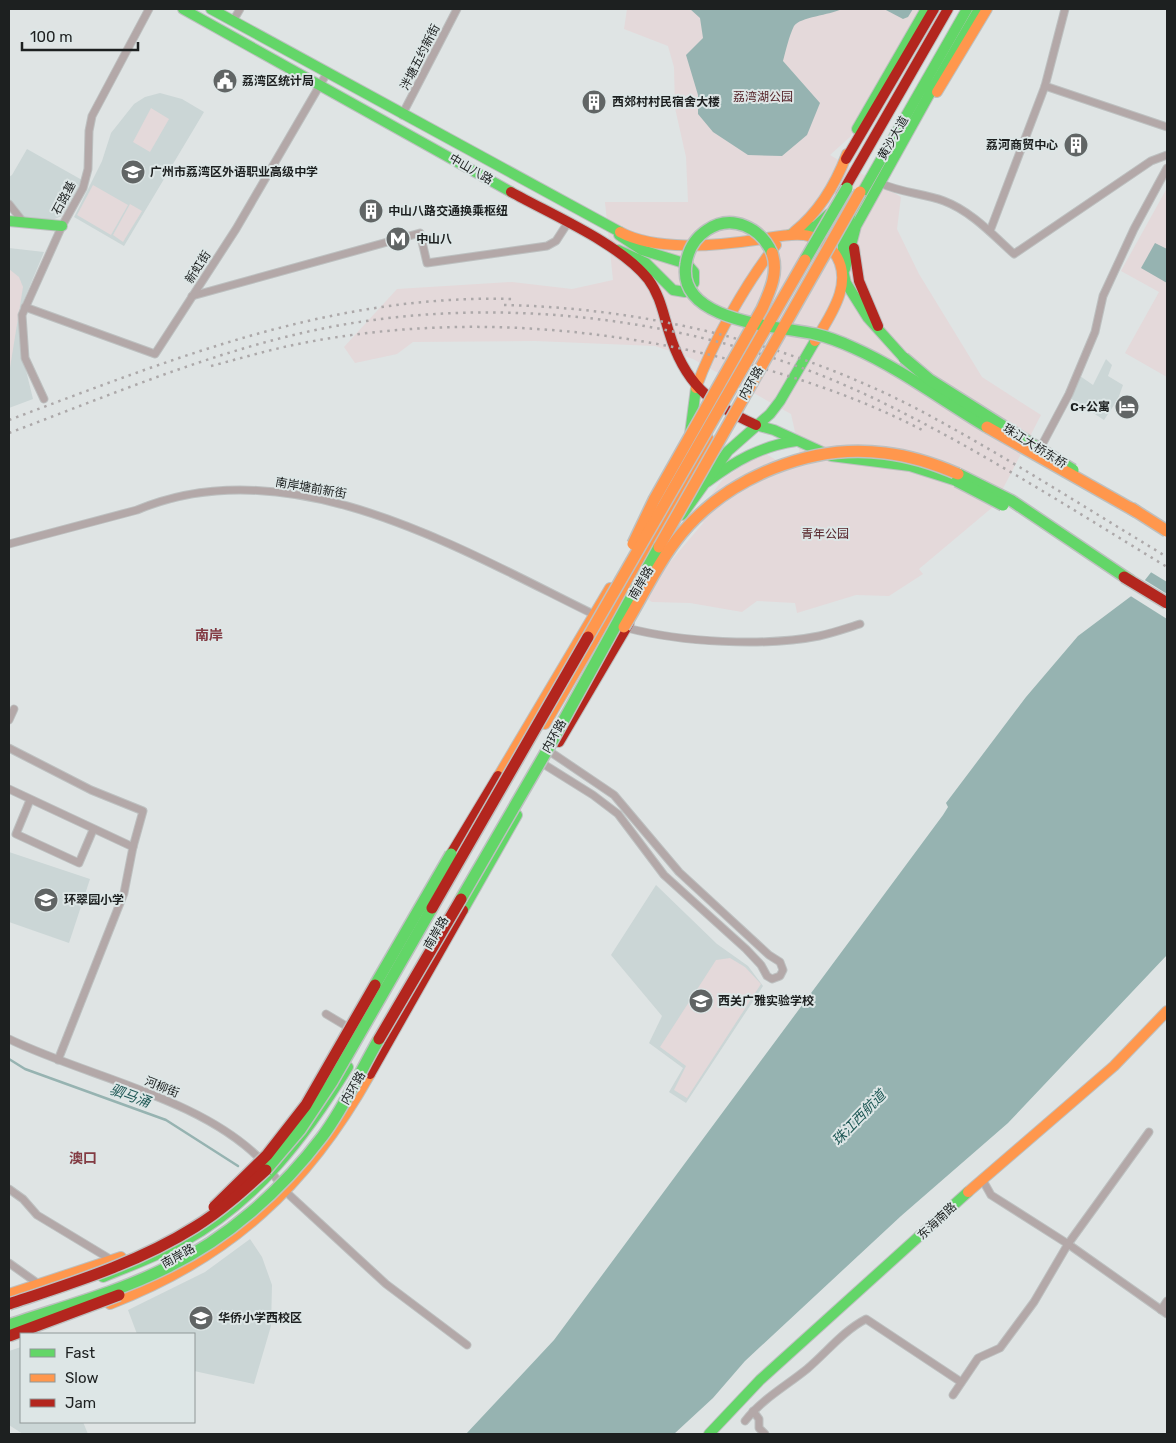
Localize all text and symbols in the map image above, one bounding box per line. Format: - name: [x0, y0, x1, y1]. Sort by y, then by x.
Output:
- scale bar: [22, 20, 139, 52]
- street label: 泮塘五约新街: [397, 22, 443, 92]
- text: 100 m: [30, 28, 72, 46]
- public building icon: 荔湾区统计局: [212, 68, 238, 94]
- place label: 荔湾区统计局: [242, 74, 314, 88]
- building icon: 西郊村村民宿舍大楼: [581, 89, 607, 115]
- park label: 荔湾湖公园: [733, 90, 793, 104]
- place label: 西郊村村民宿舍大楼: [612, 95, 720, 109]
- street label: 黄沙大道: [875, 114, 911, 162]
- building icon: 荔河商贸中心: [1063, 132, 1089, 158]
- place label: 荔河商贸中心: [986, 138, 1058, 152]
- street label: 中山八路: [447, 151, 495, 187]
- school or university icon: 广州市荔湾区外语职业高级中学: [120, 159, 146, 185]
- place label: 广州市荔湾区外语职业高级中学: [150, 165, 318, 179]
- street label: 石路基: [49, 179, 79, 217]
- building icon: 中山八路交通换乘枢纽: [358, 198, 384, 224]
- place label: 中山八路交通换乘枢纽: [388, 204, 508, 218]
- metro station icon: 中山八: [385, 226, 411, 252]
- place label: 中山八: [416, 232, 452, 246]
- street label: 新虹街: [182, 248, 214, 286]
- street label: 内环路: [736, 364, 766, 402]
- hotel icon: C+公寓: [1114, 394, 1140, 420]
- place label: C+公寓: [1070, 400, 1110, 414]
- street label: 珠江大桥东桥: [1001, 421, 1069, 471]
- street label: 南岸塘前新街: [274, 475, 348, 501]
- park label: 青年公园: [801, 527, 849, 541]
- street label: 南岸路: [626, 564, 656, 602]
- district label: 南岸: [195, 627, 223, 644]
- street label: 内环路: [539, 717, 569, 755]
- school or university icon: 环翠园小学: [33, 887, 59, 913]
- place label: 环翠园小学: [64, 893, 124, 907]
- street label: 南岸路: [421, 914, 451, 952]
- school or university icon: 西关广雅实验学校: [688, 988, 714, 1014]
- place label: 西关广雅实验学校: [718, 994, 814, 1008]
- street label: 内环路: [338, 1069, 368, 1107]
- street label: 河柳街: [143, 1074, 181, 1100]
- water label: 驷马涌: [107, 1081, 155, 1112]
- water label: 珠江西航道: [829, 1085, 891, 1149]
- district label: 澳口: [69, 1150, 97, 1167]
- street label: 东海南路: [915, 1200, 959, 1242]
- street label: 南岸路: [159, 1241, 197, 1271]
- school or university icon: 华侨小学西校区: [188, 1305, 214, 1331]
- place label: 华侨小学西校区: [218, 1311, 302, 1325]
- legend: [20, 1333, 195, 1423]
- text: Fast: [65, 1344, 95, 1362]
- text: Slow: [65, 1369, 98, 1387]
- text: Jam: [65, 1394, 96, 1412]

